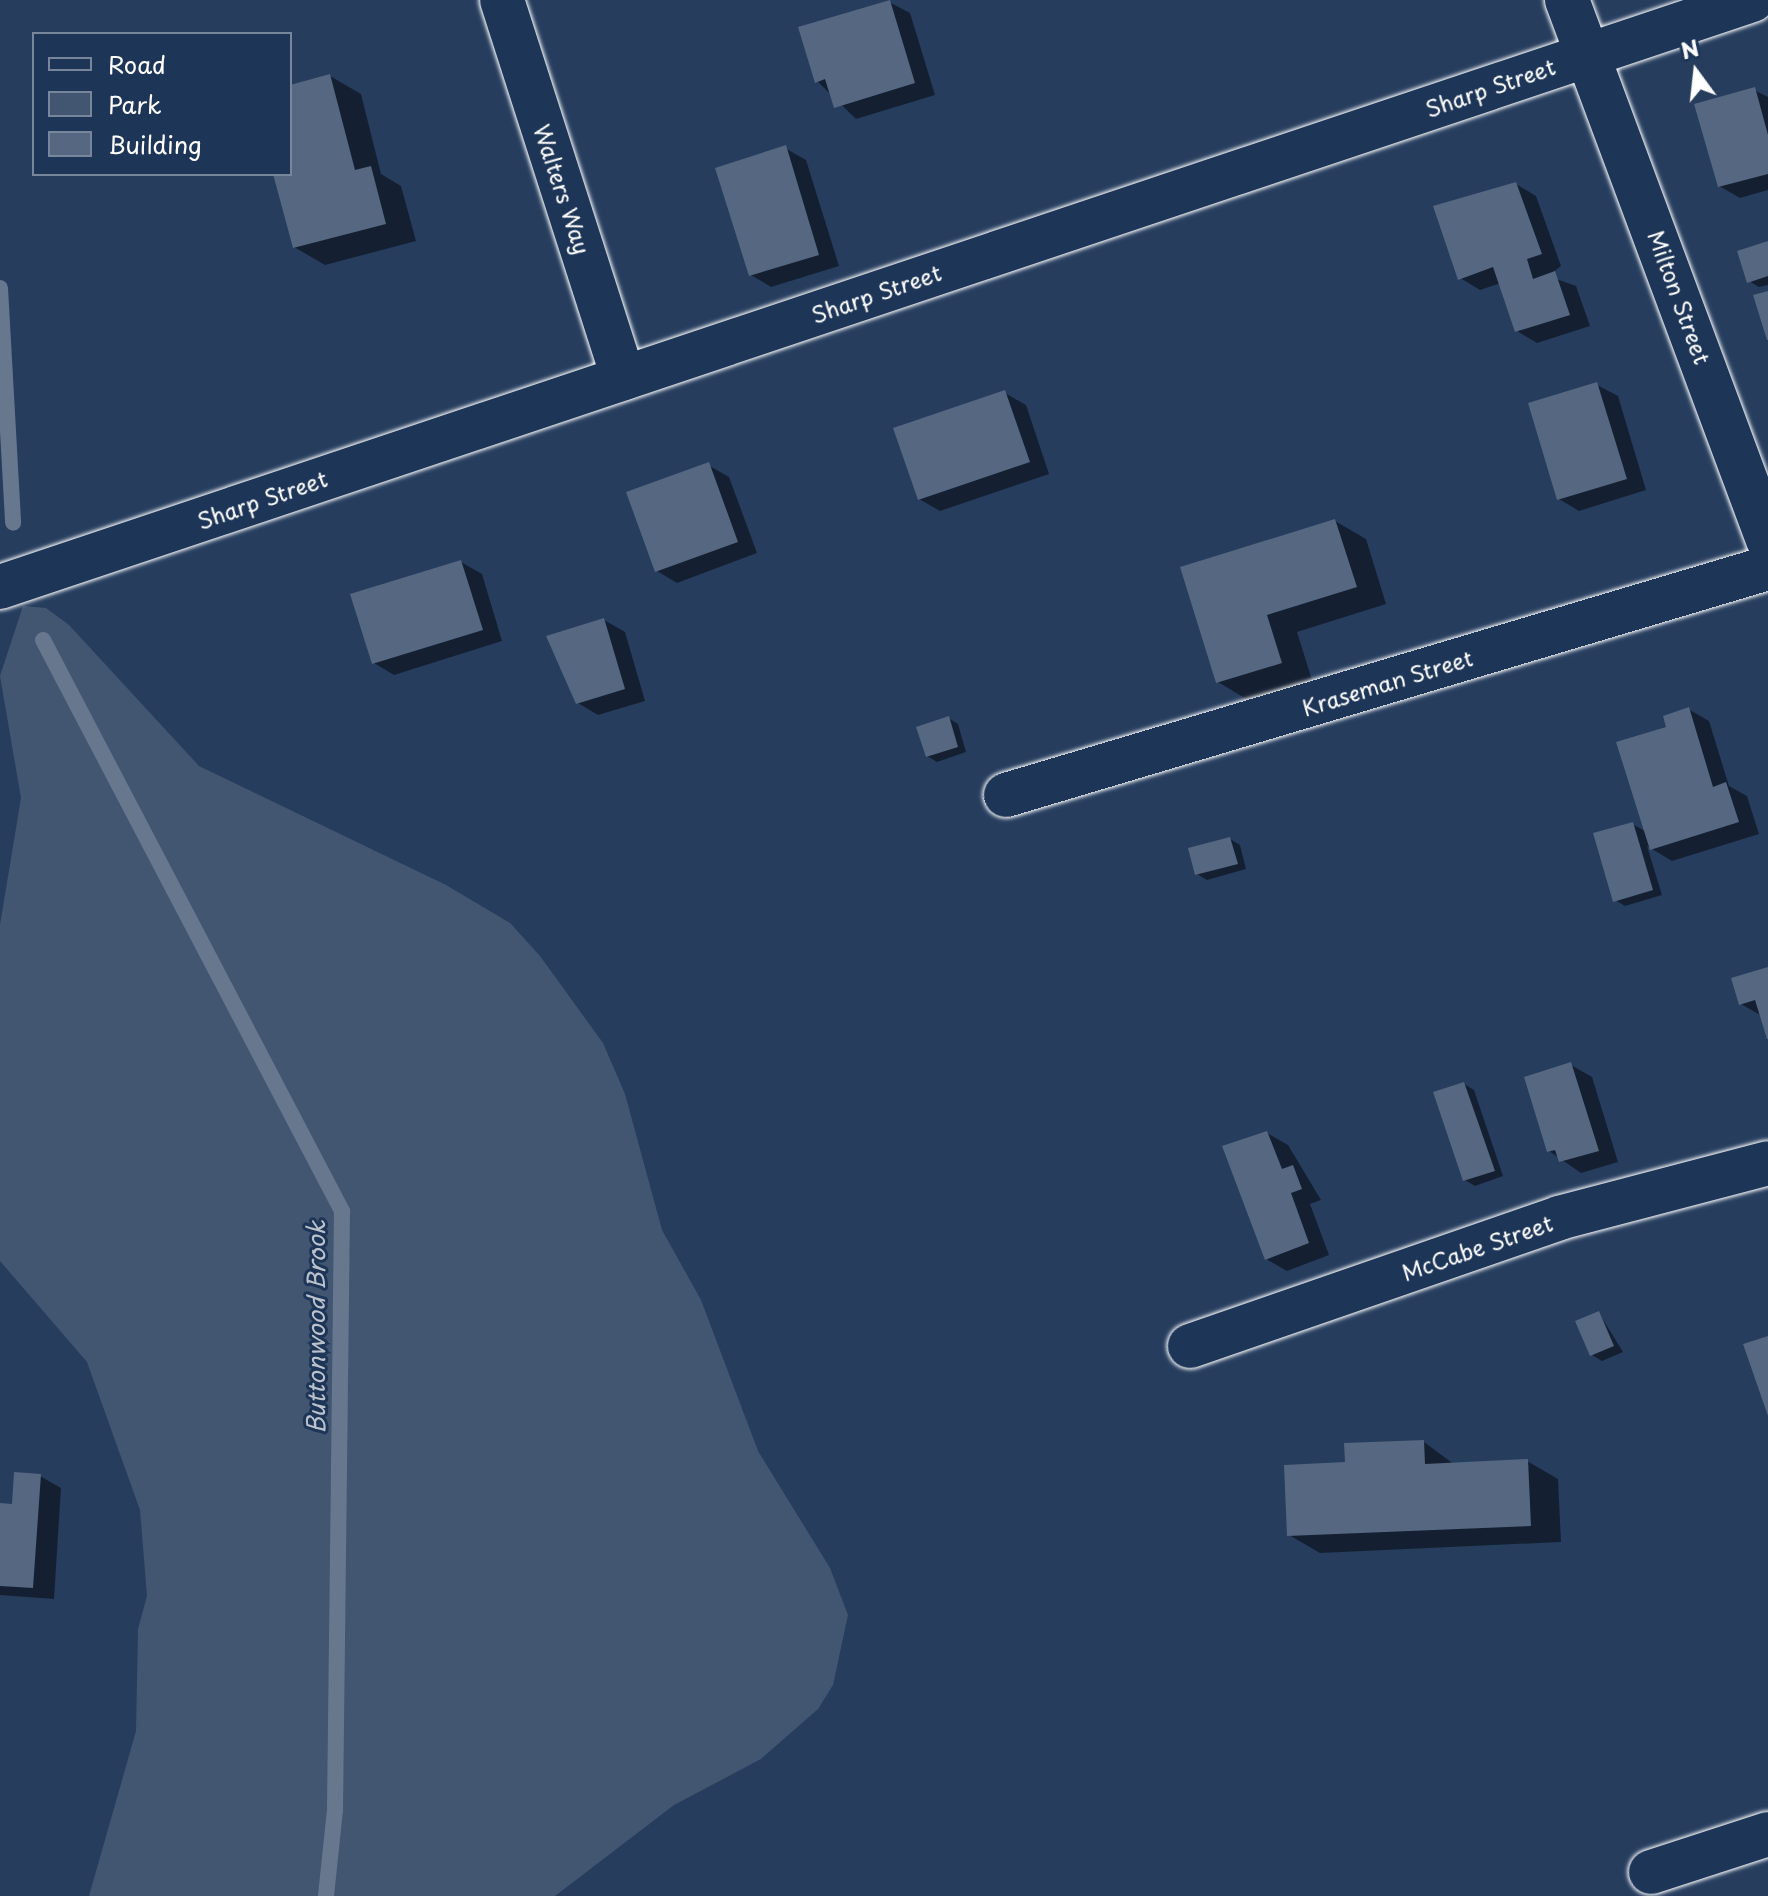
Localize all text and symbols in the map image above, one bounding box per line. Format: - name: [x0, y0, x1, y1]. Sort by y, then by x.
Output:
- text: N: [1677, 30, 1702, 67]
- legend: [32, 32, 292, 176]
- north arrow: [1656, 32, 1736, 112]
- text: Road: [108, 46, 166, 82]
- street label: Sharp Street: [1421, 52, 1559, 122]
- text: Park: [108, 86, 162, 122]
- street label: Walters Way: [529, 120, 597, 258]
- text: Building: [108, 126, 202, 162]
- street label: Milton Street: [1644, 227, 1716, 367]
- street label: Sharp Street: [807, 258, 945, 328]
- street label: Sharp Street: [193, 464, 331, 534]
- street label: Kraseman Street: [1298, 643, 1476, 721]
- street label: McCabe Street: [1398, 1209, 1556, 1285]
- water label: Buttonwood Brook: [302, 1220, 330, 1434]

